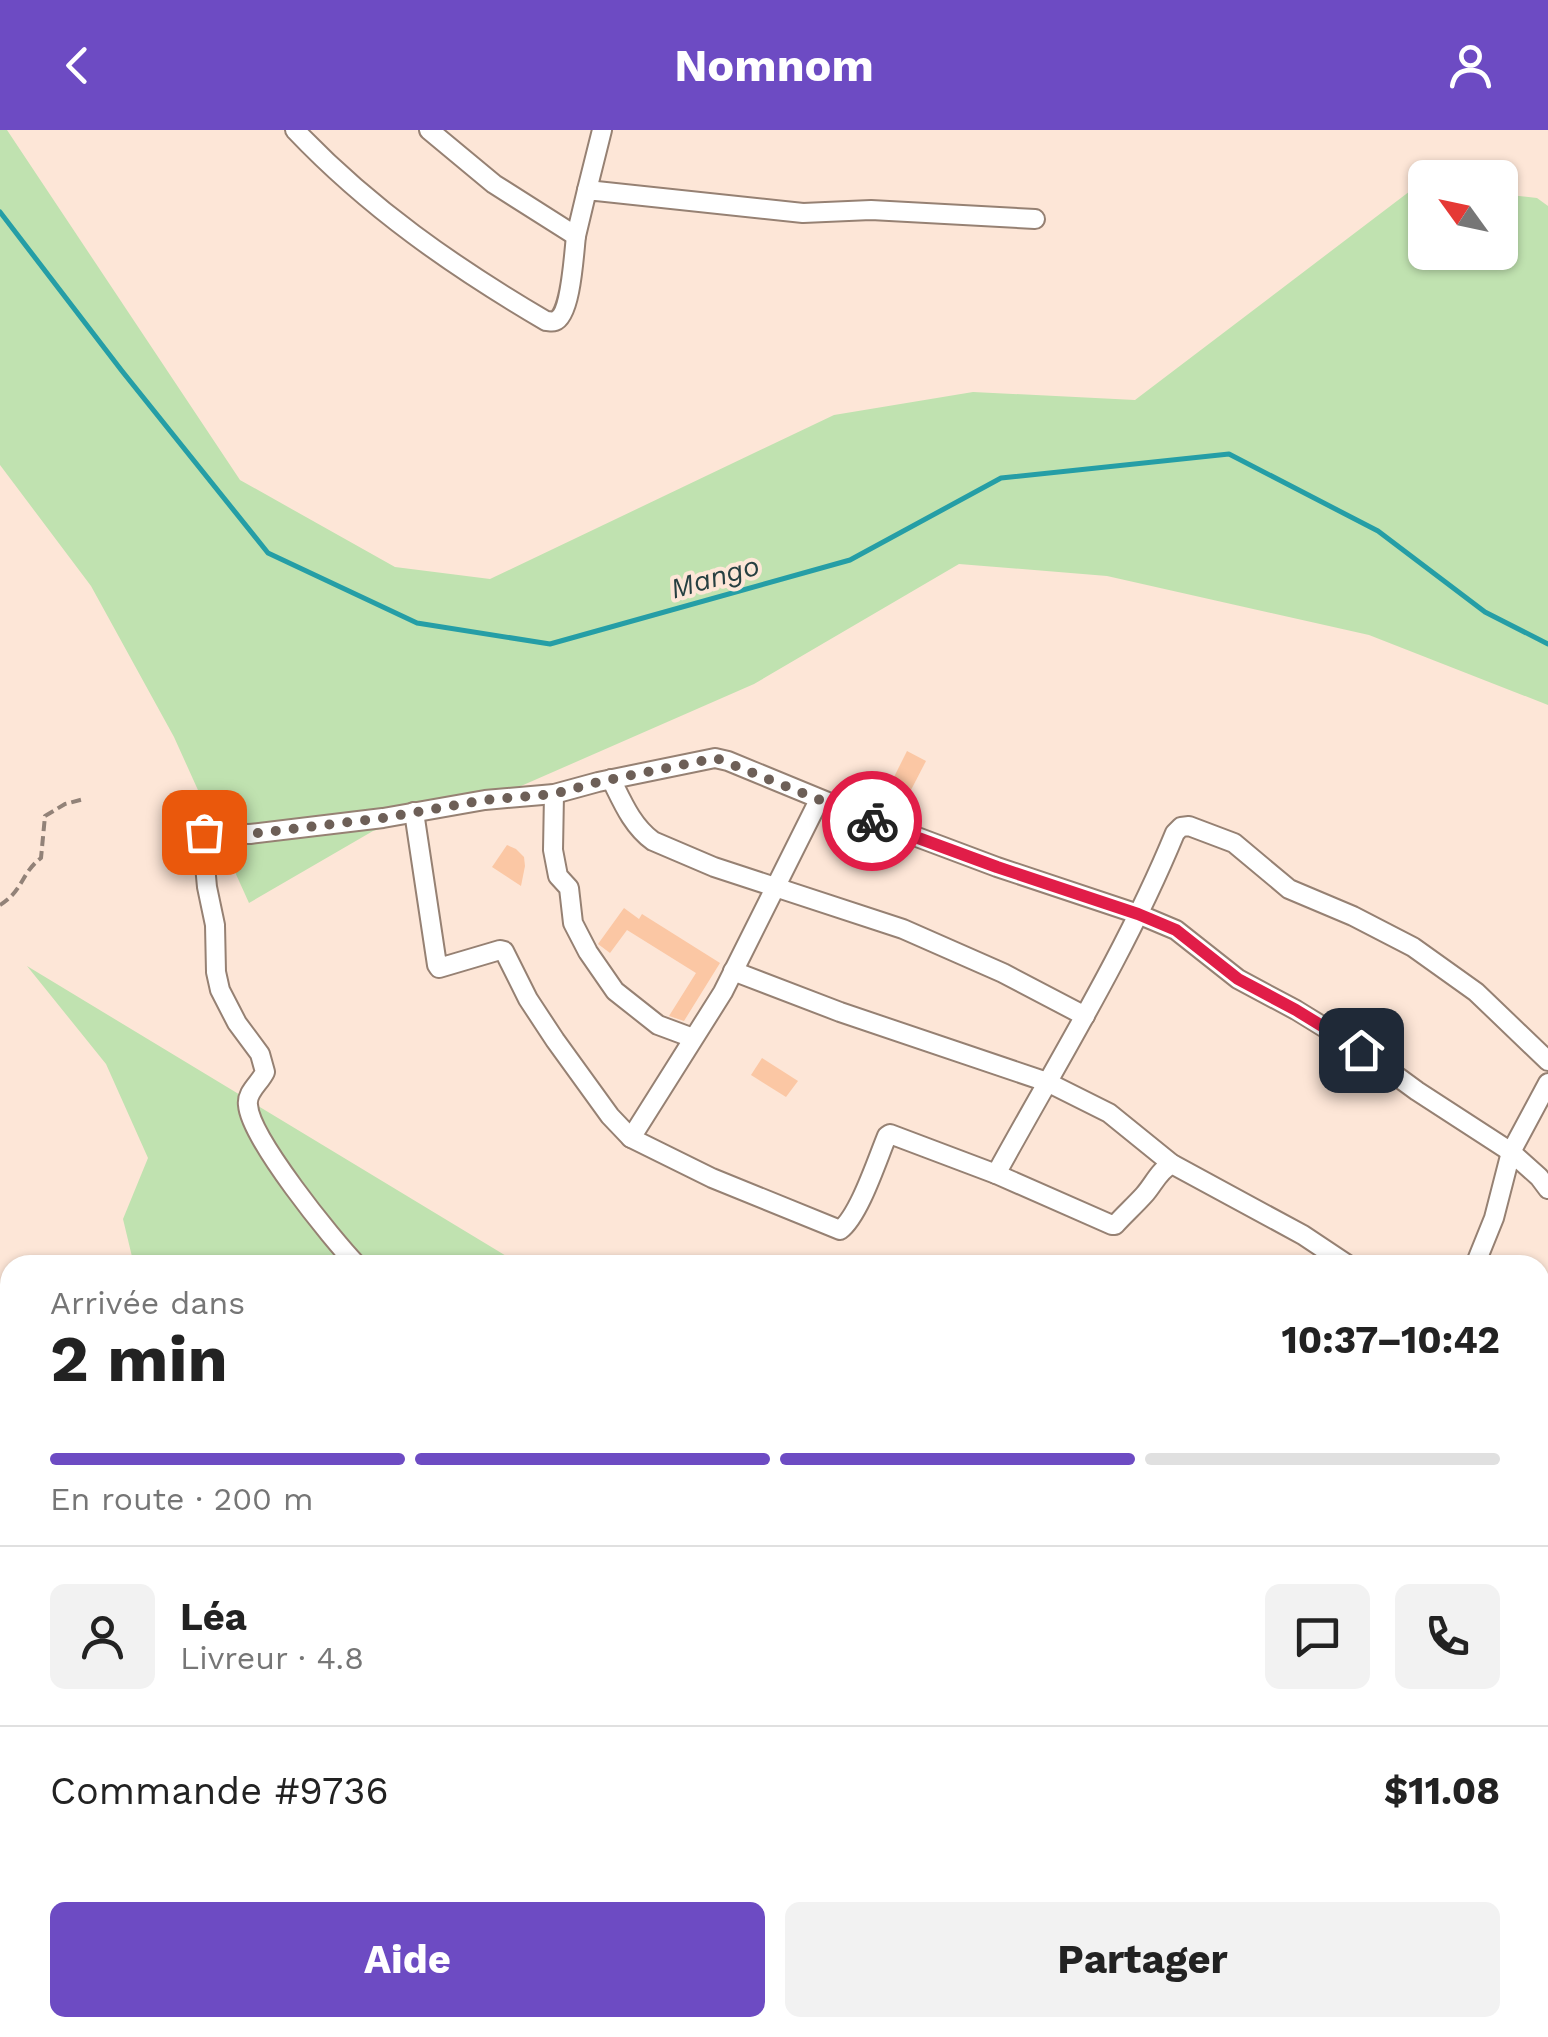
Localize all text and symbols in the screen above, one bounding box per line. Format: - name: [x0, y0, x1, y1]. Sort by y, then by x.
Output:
- icon: back: [50, 38, 105, 93]
- icon: person: [1443, 38, 1498, 93]
- text: Nomnom: [674, 39, 874, 92]
- north arrow: [1408, 160, 1518, 270]
- map controls: [1408, 160, 1518, 270]
- water label: Mango: [667, 549, 763, 605]
- courier: [822, 771, 922, 871]
- pin: [162, 790, 247, 875]
- icon: bike: [845, 794, 900, 849]
- icon: bag: [177, 805, 232, 860]
- pin: [1319, 1008, 1404, 1093]
- icon: home: [1334, 1023, 1389, 1078]
- text: Arrivée dans: [50, 1284, 245, 1322]
- text: 10:37–10:42: [1281, 1318, 1500, 1362]
- text: 2 min: [50, 1321, 228, 1397]
- text: En route · 200 m: [50, 1480, 313, 1518]
- button: person: [50, 1584, 155, 1689]
- button: chat: [1265, 1584, 1370, 1689]
- button: phone: [1395, 1584, 1500, 1689]
- text: Léa: [180, 1595, 247, 1639]
- text: Livreur · 4.8: [180, 1639, 364, 1677]
- text: Commande #9736: [50, 1769, 389, 1813]
- text: $11.08: [1384, 1769, 1500, 1813]
- button: Aide: [50, 1902, 765, 2017]
- button: Partager: [785, 1902, 1500, 2017]

